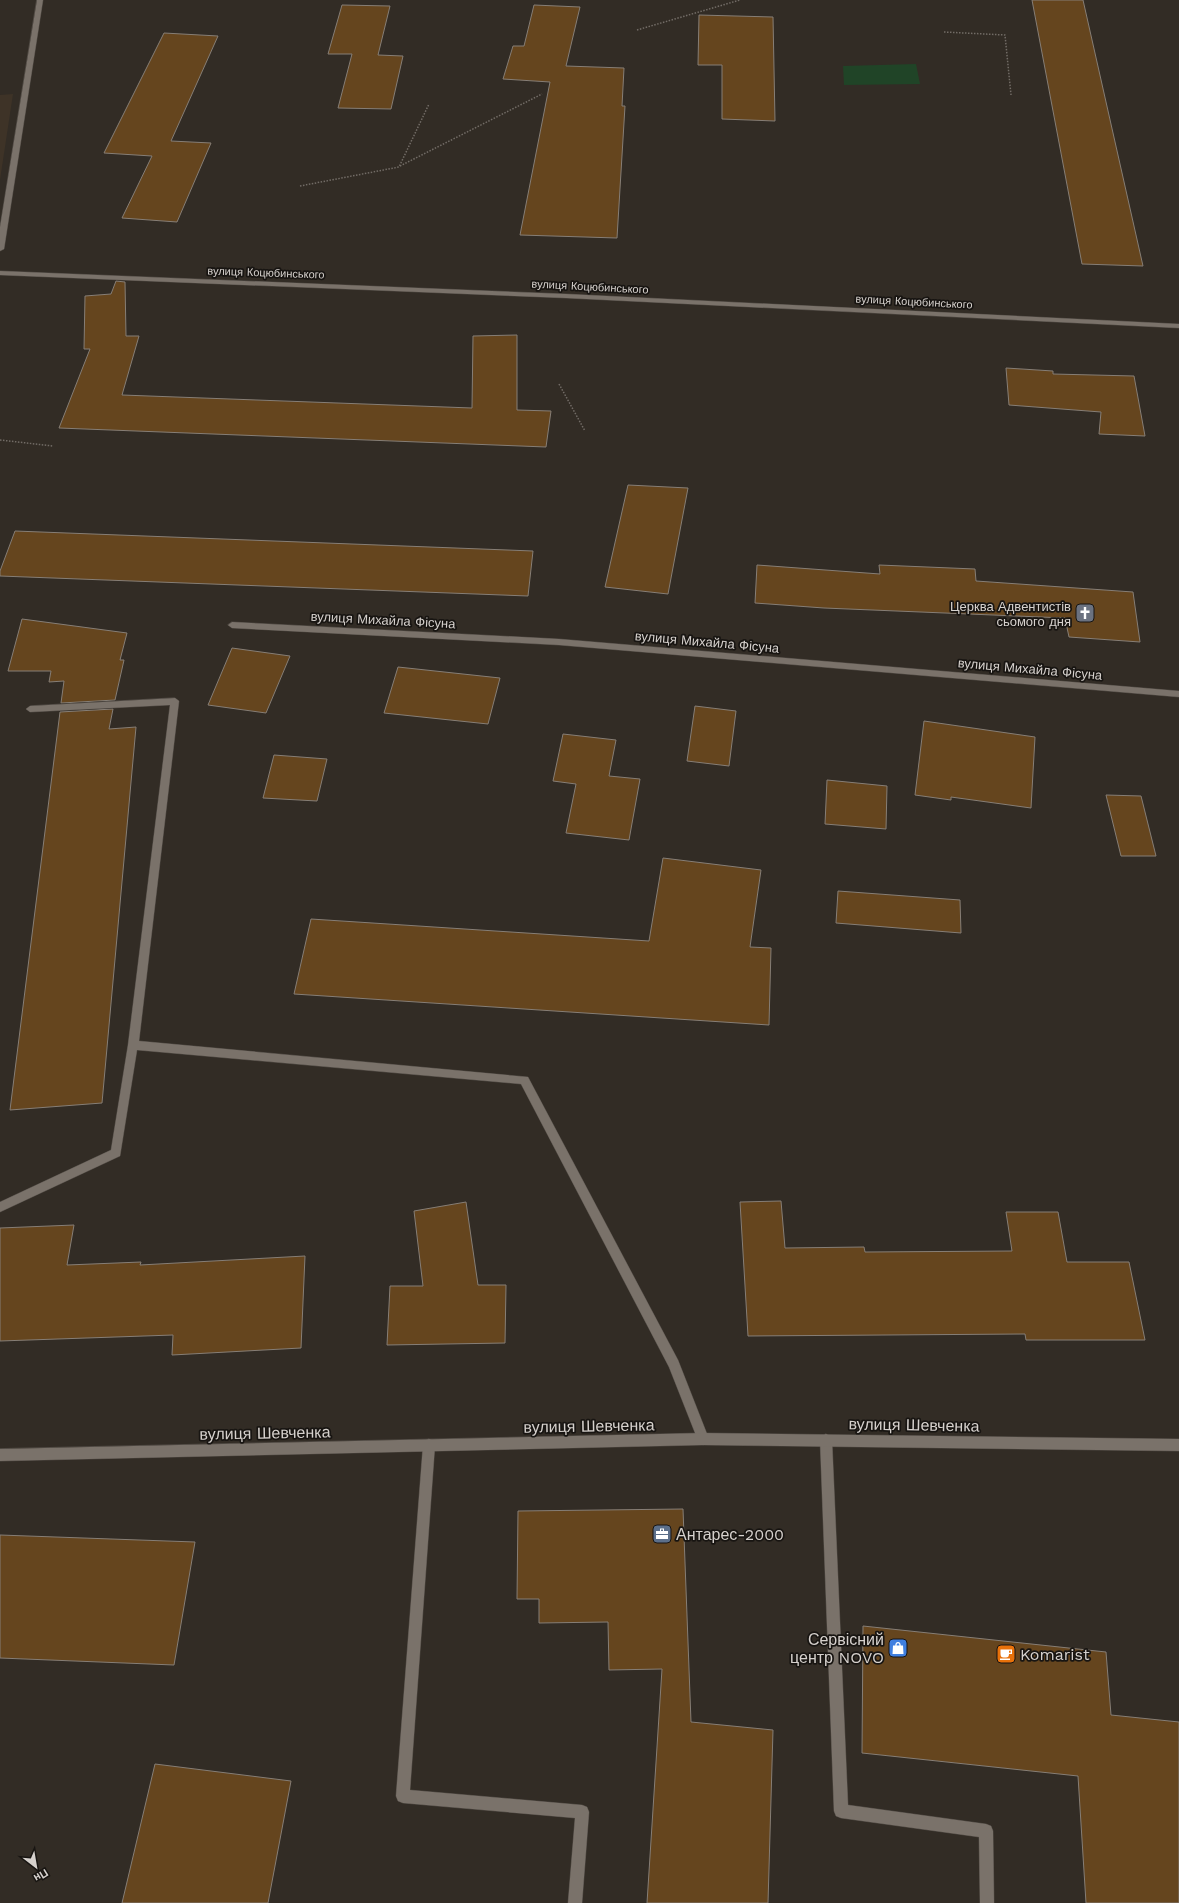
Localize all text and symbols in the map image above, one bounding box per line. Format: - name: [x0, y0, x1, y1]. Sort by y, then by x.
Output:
- street label: вулиця Коцюбинського: [207, 264, 325, 282]
- street label: вулиця Коцюбинського: [531, 277, 649, 297]
- street label: вулиця Коцюбинського: [855, 292, 973, 312]
- place label: Церква Адвентистів сьомого дня: [950, 599, 1071, 629]
- church icon: Церква Адвентистів сьомого дня: [1074, 602, 1096, 624]
- street label: вулиця Михайла Фісуна: [310, 609, 457, 631]
- street label: вулиця Михайла Фісуна: [634, 628, 781, 656]
- street label: вулиця Михайла Фісуна: [957, 655, 1104, 683]
- street label: вулиця Шевченка: [848, 1414, 980, 1436]
- street label: вулиця Шевченка: [523, 1415, 655, 1437]
- street label: вулиця Шевченка: [199, 1422, 331, 1444]
- office icon: Антарес-2000: [651, 1523, 673, 1545]
- place label: Антарес-2000: [676, 1525, 784, 1544]
- place label: Сервісний центр NOVO: [790, 1630, 884, 1667]
- shop icon: Сервісний центр NOVO: [887, 1637, 909, 1659]
- cafe icon: Komarist: [995, 1643, 1017, 1665]
- place label: Komarist: [1020, 1645, 1090, 1664]
- north arrow: [16, 1847, 56, 1887]
- text: Пн: [31, 1866, 50, 1884]

